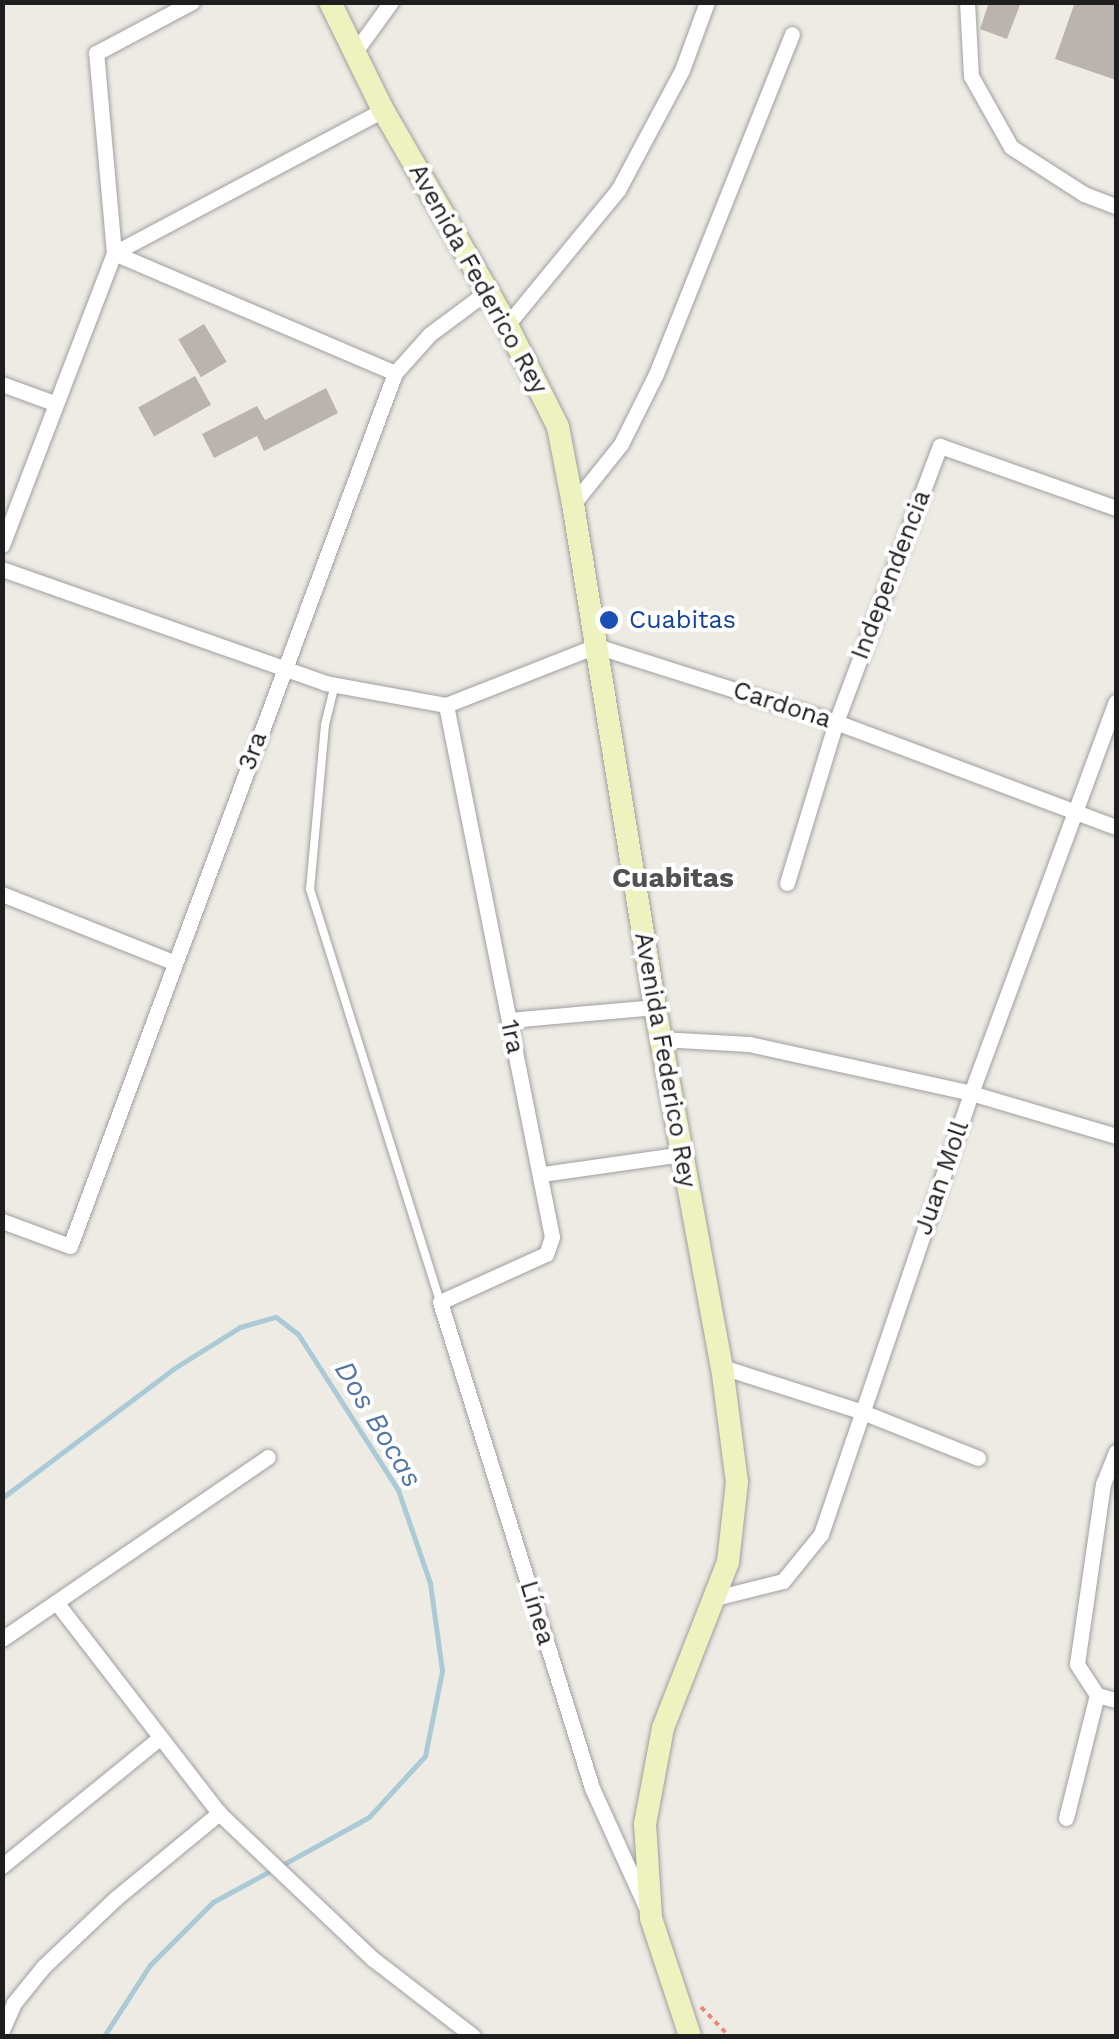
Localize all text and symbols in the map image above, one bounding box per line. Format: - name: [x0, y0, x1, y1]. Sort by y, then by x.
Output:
- street label: Avenida Federico Rey: [402, 158, 554, 400]
- street label: Independencia: [845, 486, 937, 664]
- place label: Cuabitas: [629, 605, 736, 635]
- marker: Cuabitas: [598, 609, 620, 631]
- street label: Cardona: [729, 675, 835, 735]
- street label: 3ra: [232, 728, 274, 774]
- district label: Cuabitas: [612, 861, 734, 895]
- street label: Avenida Federico Rey: [628, 930, 702, 1190]
- street label: 1ra: [494, 1017, 530, 1057]
- street label: Juan Moll: [908, 1117, 976, 1239]
- water label: Dos Bocas: [327, 1355, 429, 1493]
- street label: Línea: [513, 1577, 561, 1649]

